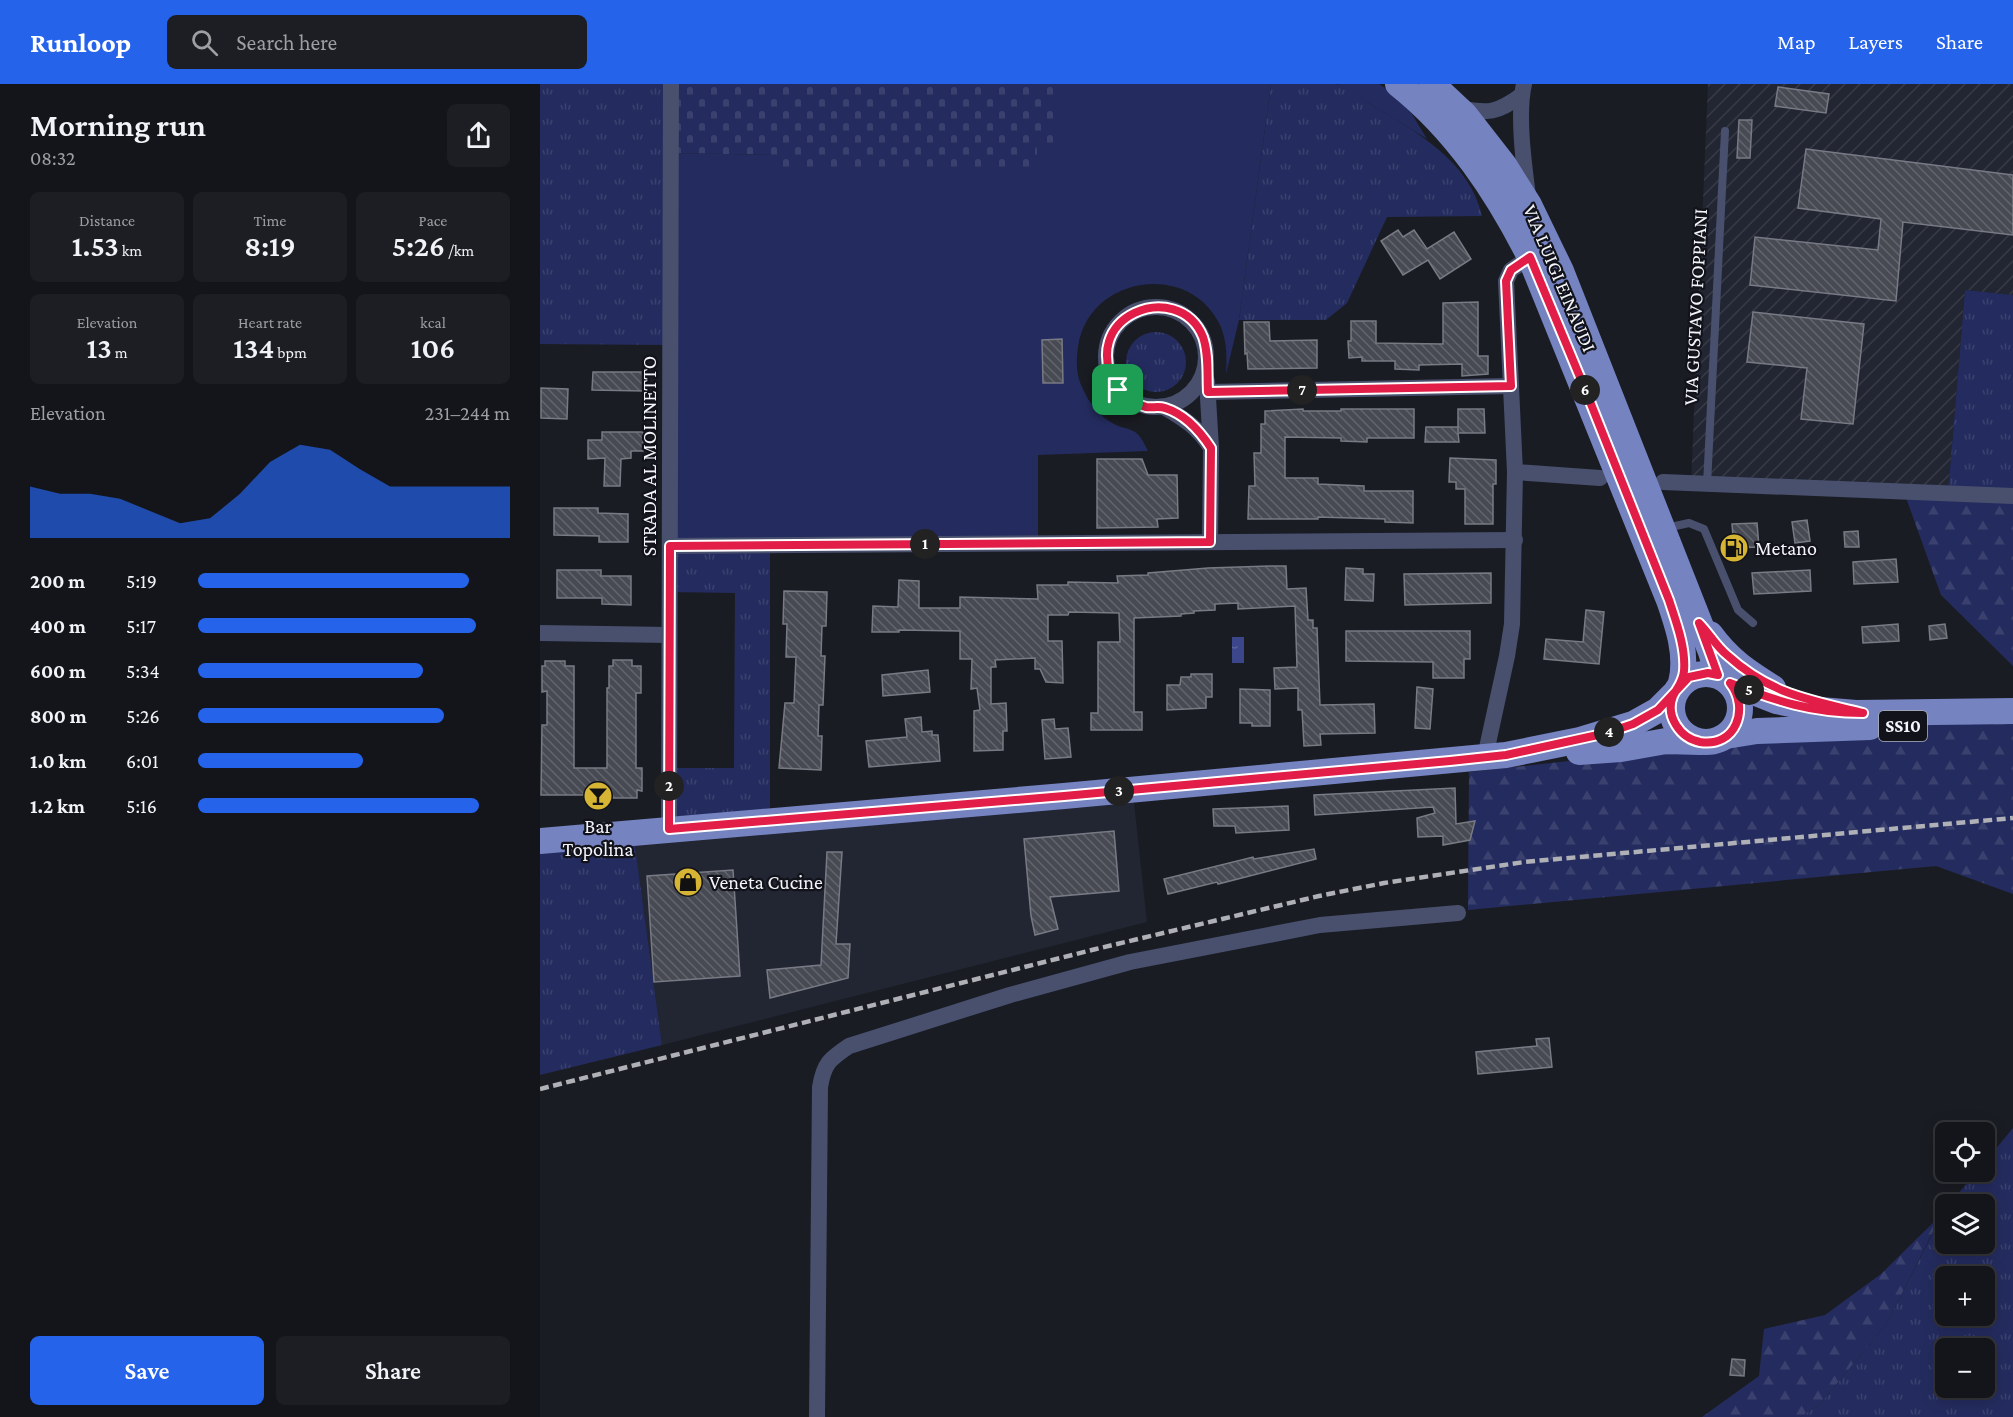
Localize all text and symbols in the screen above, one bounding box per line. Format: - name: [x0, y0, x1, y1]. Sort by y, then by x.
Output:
- search box: [167, 15, 587, 69]
- icon: search: [188, 26, 221, 59]
- text: Runloop: [30, 27, 131, 58]
- text: Search here: [236, 30, 337, 55]
- text: Map: [1777, 30, 1816, 54]
- text: Layers: [1849, 30, 1903, 54]
- text: Share: [1936, 30, 1983, 54]
- button: share: [447, 104, 510, 167]
- text: Morning run: [30, 106, 206, 143]
- text: 08:32: [30, 147, 76, 169]
- street label: VIA LUIGI EINAUDI: [1519, 201, 1601, 355]
- street label: VIA GUSTAVO FOPPIANI: [1679, 208, 1711, 406]
- text: Distance: [79, 212, 135, 229]
- text: Time: [254, 212, 286, 229]
- text: Pace: [419, 212, 447, 229]
- text: 1.53: [72, 229, 119, 262]
- text: 8:19: [244, 229, 296, 262]
- text: 5:26: [392, 229, 445, 262]
- text: km: [119, 242, 142, 259]
- text: /km: [445, 242, 474, 259]
- text: Elevation: [77, 314, 137, 331]
- text: Heart rate: [238, 314, 302, 331]
- text: kcal: [420, 314, 446, 331]
- text: 13: [86, 331, 112, 364]
- text: 134: [233, 331, 274, 364]
- text: 106: [411, 331, 455, 364]
- text: m: [112, 344, 128, 361]
- text: bpm: [274, 344, 307, 361]
- street label: STRADA AL MOLINETTO: [638, 356, 660, 556]
- pin: [1092, 364, 1143, 415]
- icon: arrive: [1101, 373, 1134, 406]
- pin: 7: [1287, 375, 1317, 405]
- pin: 6: [1570, 375, 1600, 405]
- text: 7: [1298, 381, 1306, 398]
- text: 6: [1581, 381, 1589, 398]
- text: Elevation: [30, 402, 106, 424]
- text: 231–244 m: [425, 402, 510, 424]
- pin: 1: [910, 529, 940, 559]
- fuel station icon: Metano: [1718, 532, 1750, 564]
- text: 1: [922, 535, 928, 552]
- place label: Metano: [1755, 537, 1817, 559]
- text: 200 m: [30, 570, 85, 592]
- text: 5:19: [126, 570, 157, 592]
- text: 400 m: [30, 615, 86, 637]
- text: 5:17: [126, 615, 156, 637]
- text: 600 m: [30, 660, 86, 682]
- text: 5:34: [126, 660, 160, 682]
- pin: 5: [1734, 675, 1764, 705]
- text: 5: [1745, 681, 1753, 698]
- text: 800 m: [30, 705, 87, 727]
- text: 5:26: [126, 705, 160, 727]
- road number: SS10: [1879, 711, 1927, 741]
- pin: 4: [1594, 717, 1624, 747]
- text: 4: [1605, 723, 1613, 740]
- text: 1.0 km: [30, 750, 86, 772]
- text: 6:01: [126, 750, 159, 772]
- pin: 2: [654, 771, 684, 801]
- pin: 3: [1104, 776, 1134, 806]
- text: 2: [665, 777, 673, 794]
- bar icon: Bar Topolina: [582, 780, 614, 812]
- text: 3: [1115, 782, 1123, 799]
- text: 1.2 km: [30, 795, 85, 817]
- text: 5:16: [126, 795, 157, 817]
- place label: Bar Topolina: [563, 815, 633, 861]
- shop icon: Veneta Cucine: [672, 866, 704, 898]
- place label: Veneta Cucine: [709, 871, 823, 893]
- map controls: [1935, 1122, 1995, 1398]
- button: locate: [1935, 1122, 1995, 1182]
- button: layers: [1935, 1194, 1995, 1254]
- button: +: [1935, 1266, 1995, 1326]
- button: Save: [30, 1336, 264, 1405]
- button: Share: [276, 1336, 510, 1405]
- button: −: [1935, 1338, 1995, 1398]

